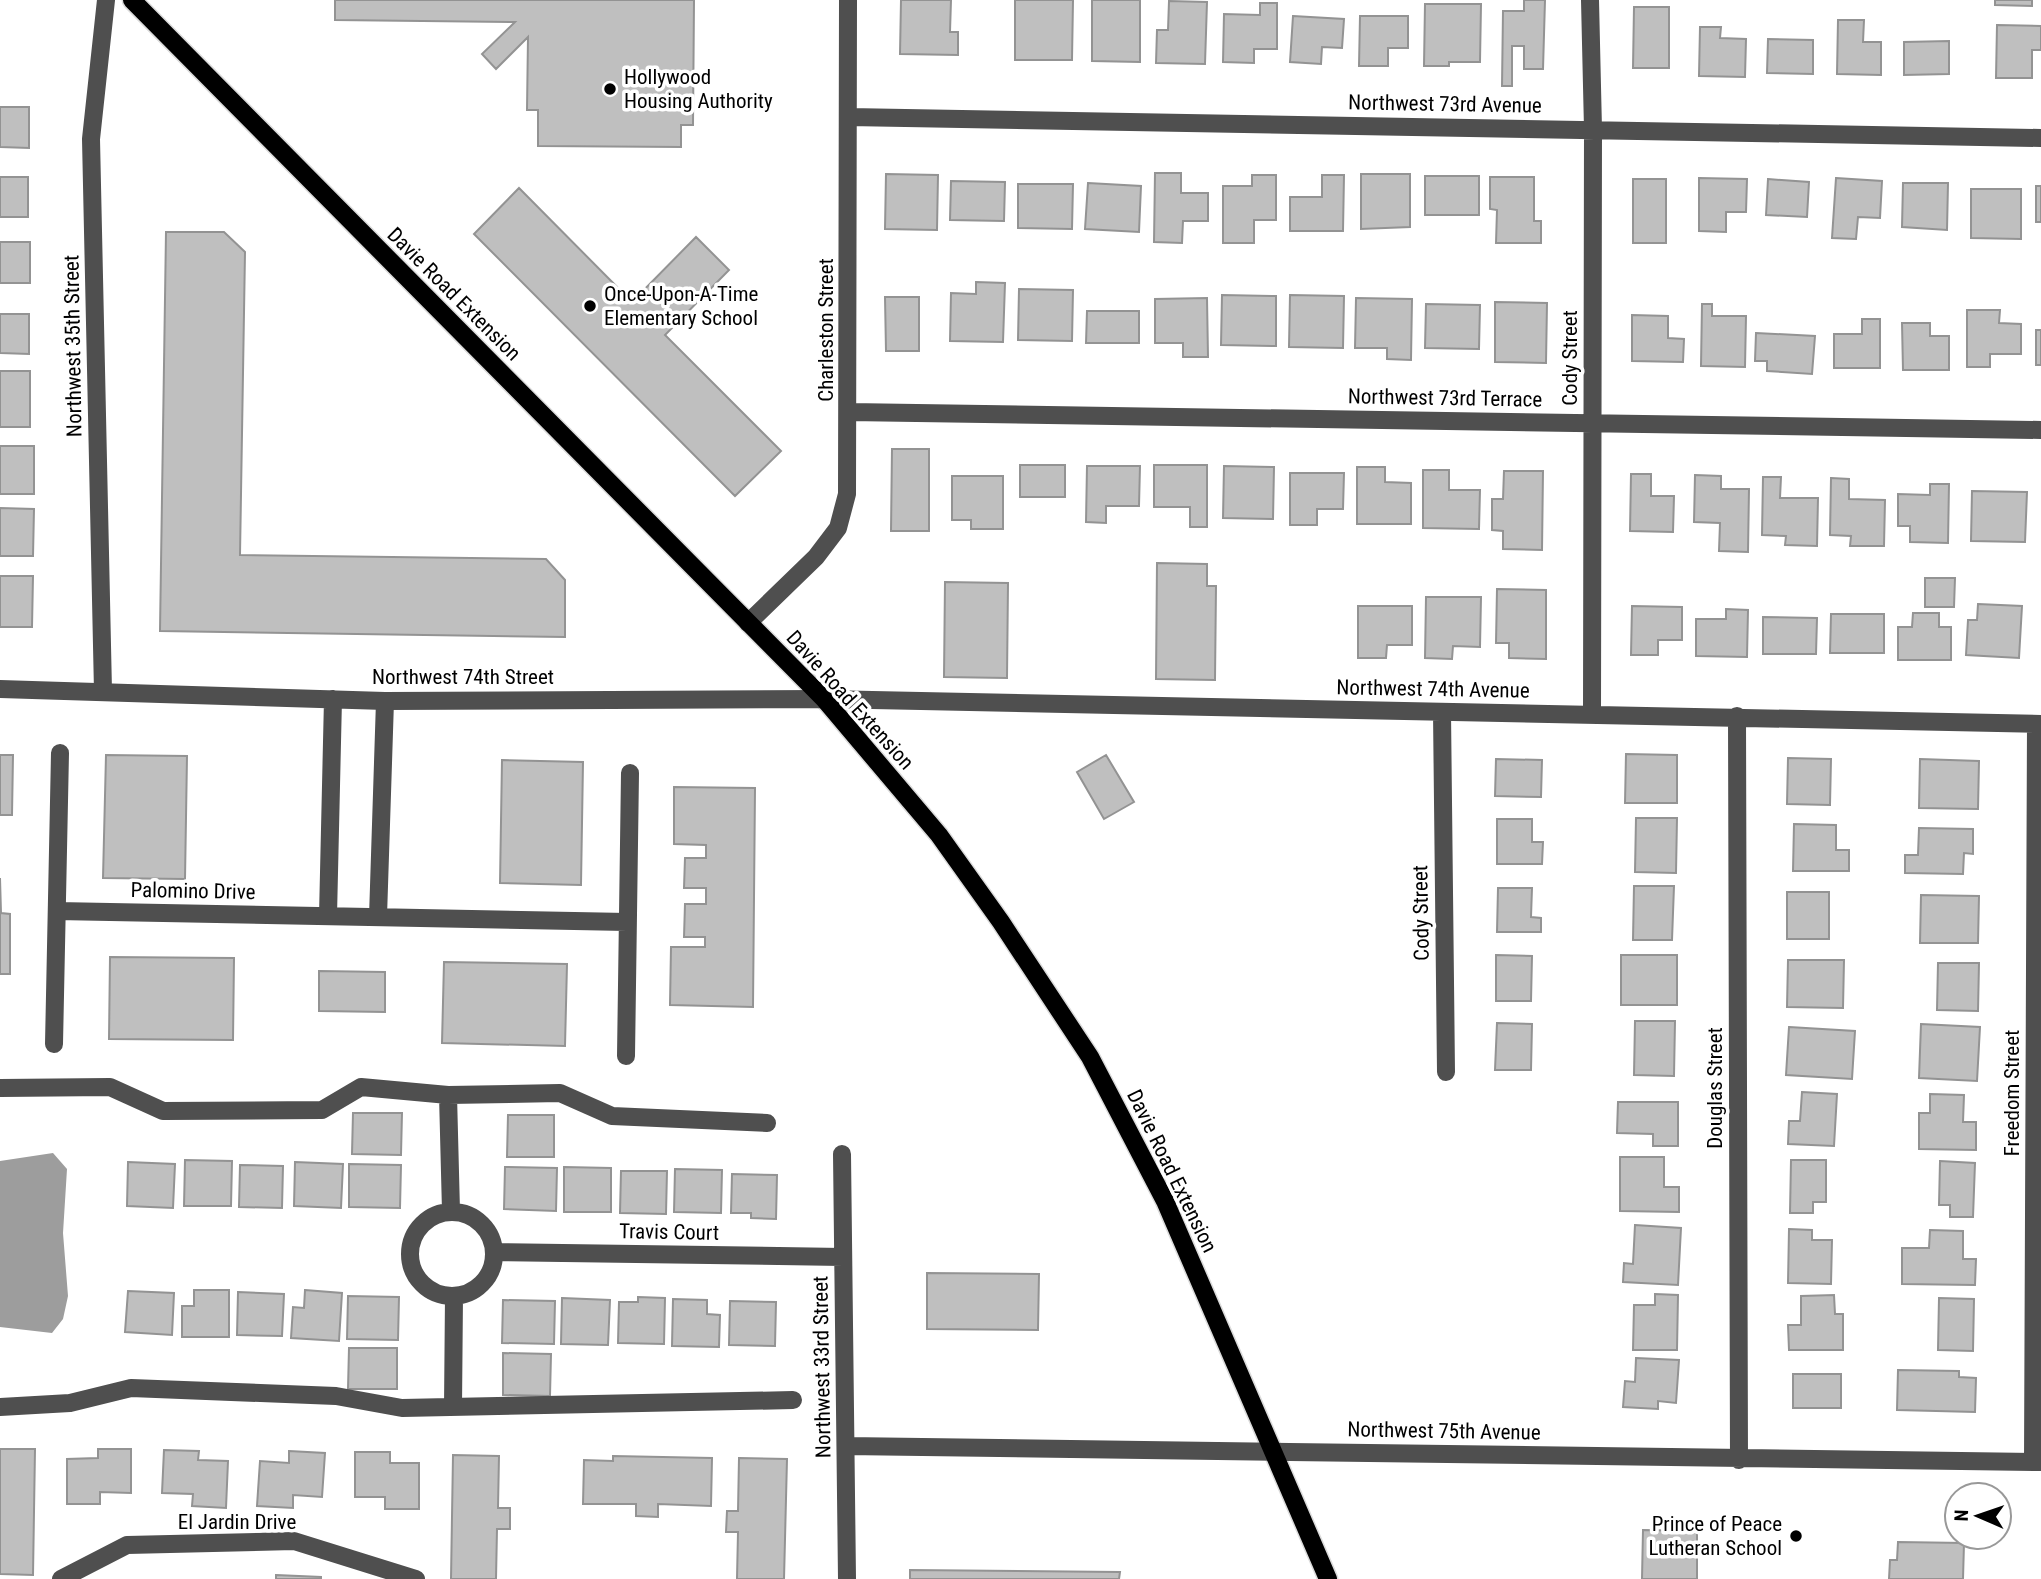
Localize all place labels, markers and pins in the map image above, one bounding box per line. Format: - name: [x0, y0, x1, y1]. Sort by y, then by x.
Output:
- place label: Hollywood Housing Authority: [624, 65, 773, 113]
- marker: Hollywood Housing Authority: [602, 81, 618, 97]
- place label: Once-Upon-A-Time Elementary School: [604, 282, 758, 330]
- marker: Once-Upon-A-Time Elementary School: [582, 298, 598, 314]
- place label: Prince of Peace Lutheran School: [1648, 1512, 1782, 1560]
- marker: Prince of Peace Lutheran School: [1788, 1528, 1804, 1544]

